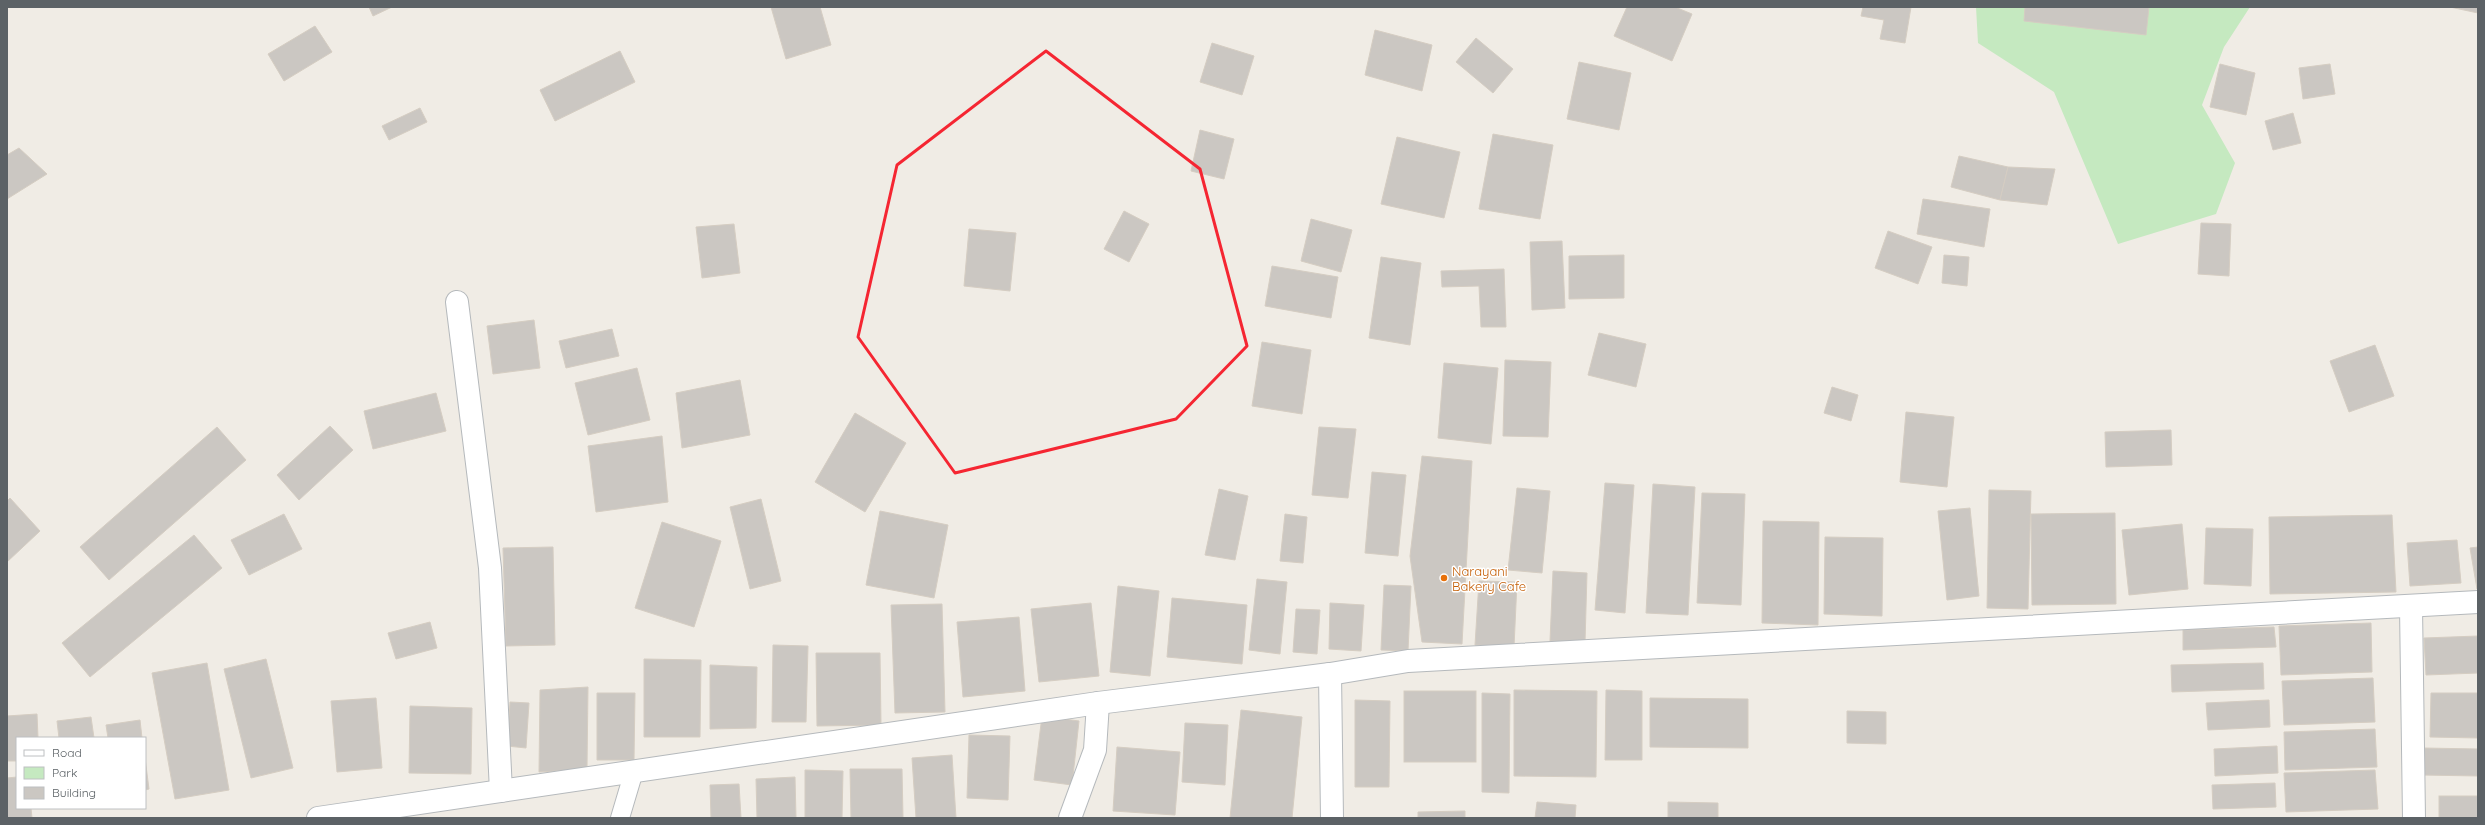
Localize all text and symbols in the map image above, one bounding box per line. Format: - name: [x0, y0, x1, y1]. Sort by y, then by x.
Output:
- place label: Narayani Bakery Cafe: [1452, 563, 1526, 594]
- marker: Narayani Bakery Cafe: [1439, 573, 1449, 583]
- legend: [16, 737, 146, 809]
- text: Road: [52, 745, 82, 760]
- text: Park: [52, 765, 77, 780]
- text: Building: [52, 785, 96, 800]

